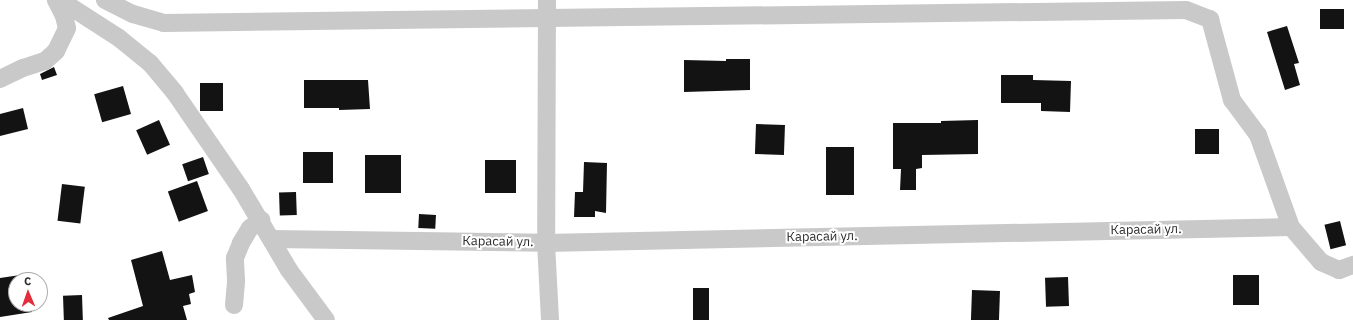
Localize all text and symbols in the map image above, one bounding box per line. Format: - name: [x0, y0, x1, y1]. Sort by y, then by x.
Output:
- street label: Карасай ул.: [1110, 222, 1182, 238]
- street label: Карасай ул.: [786, 229, 858, 245]
- street label: Карасай ул.: [462, 234, 534, 250]
- north arrow: [8, 272, 48, 312]
- text: С: [24, 274, 31, 288]

